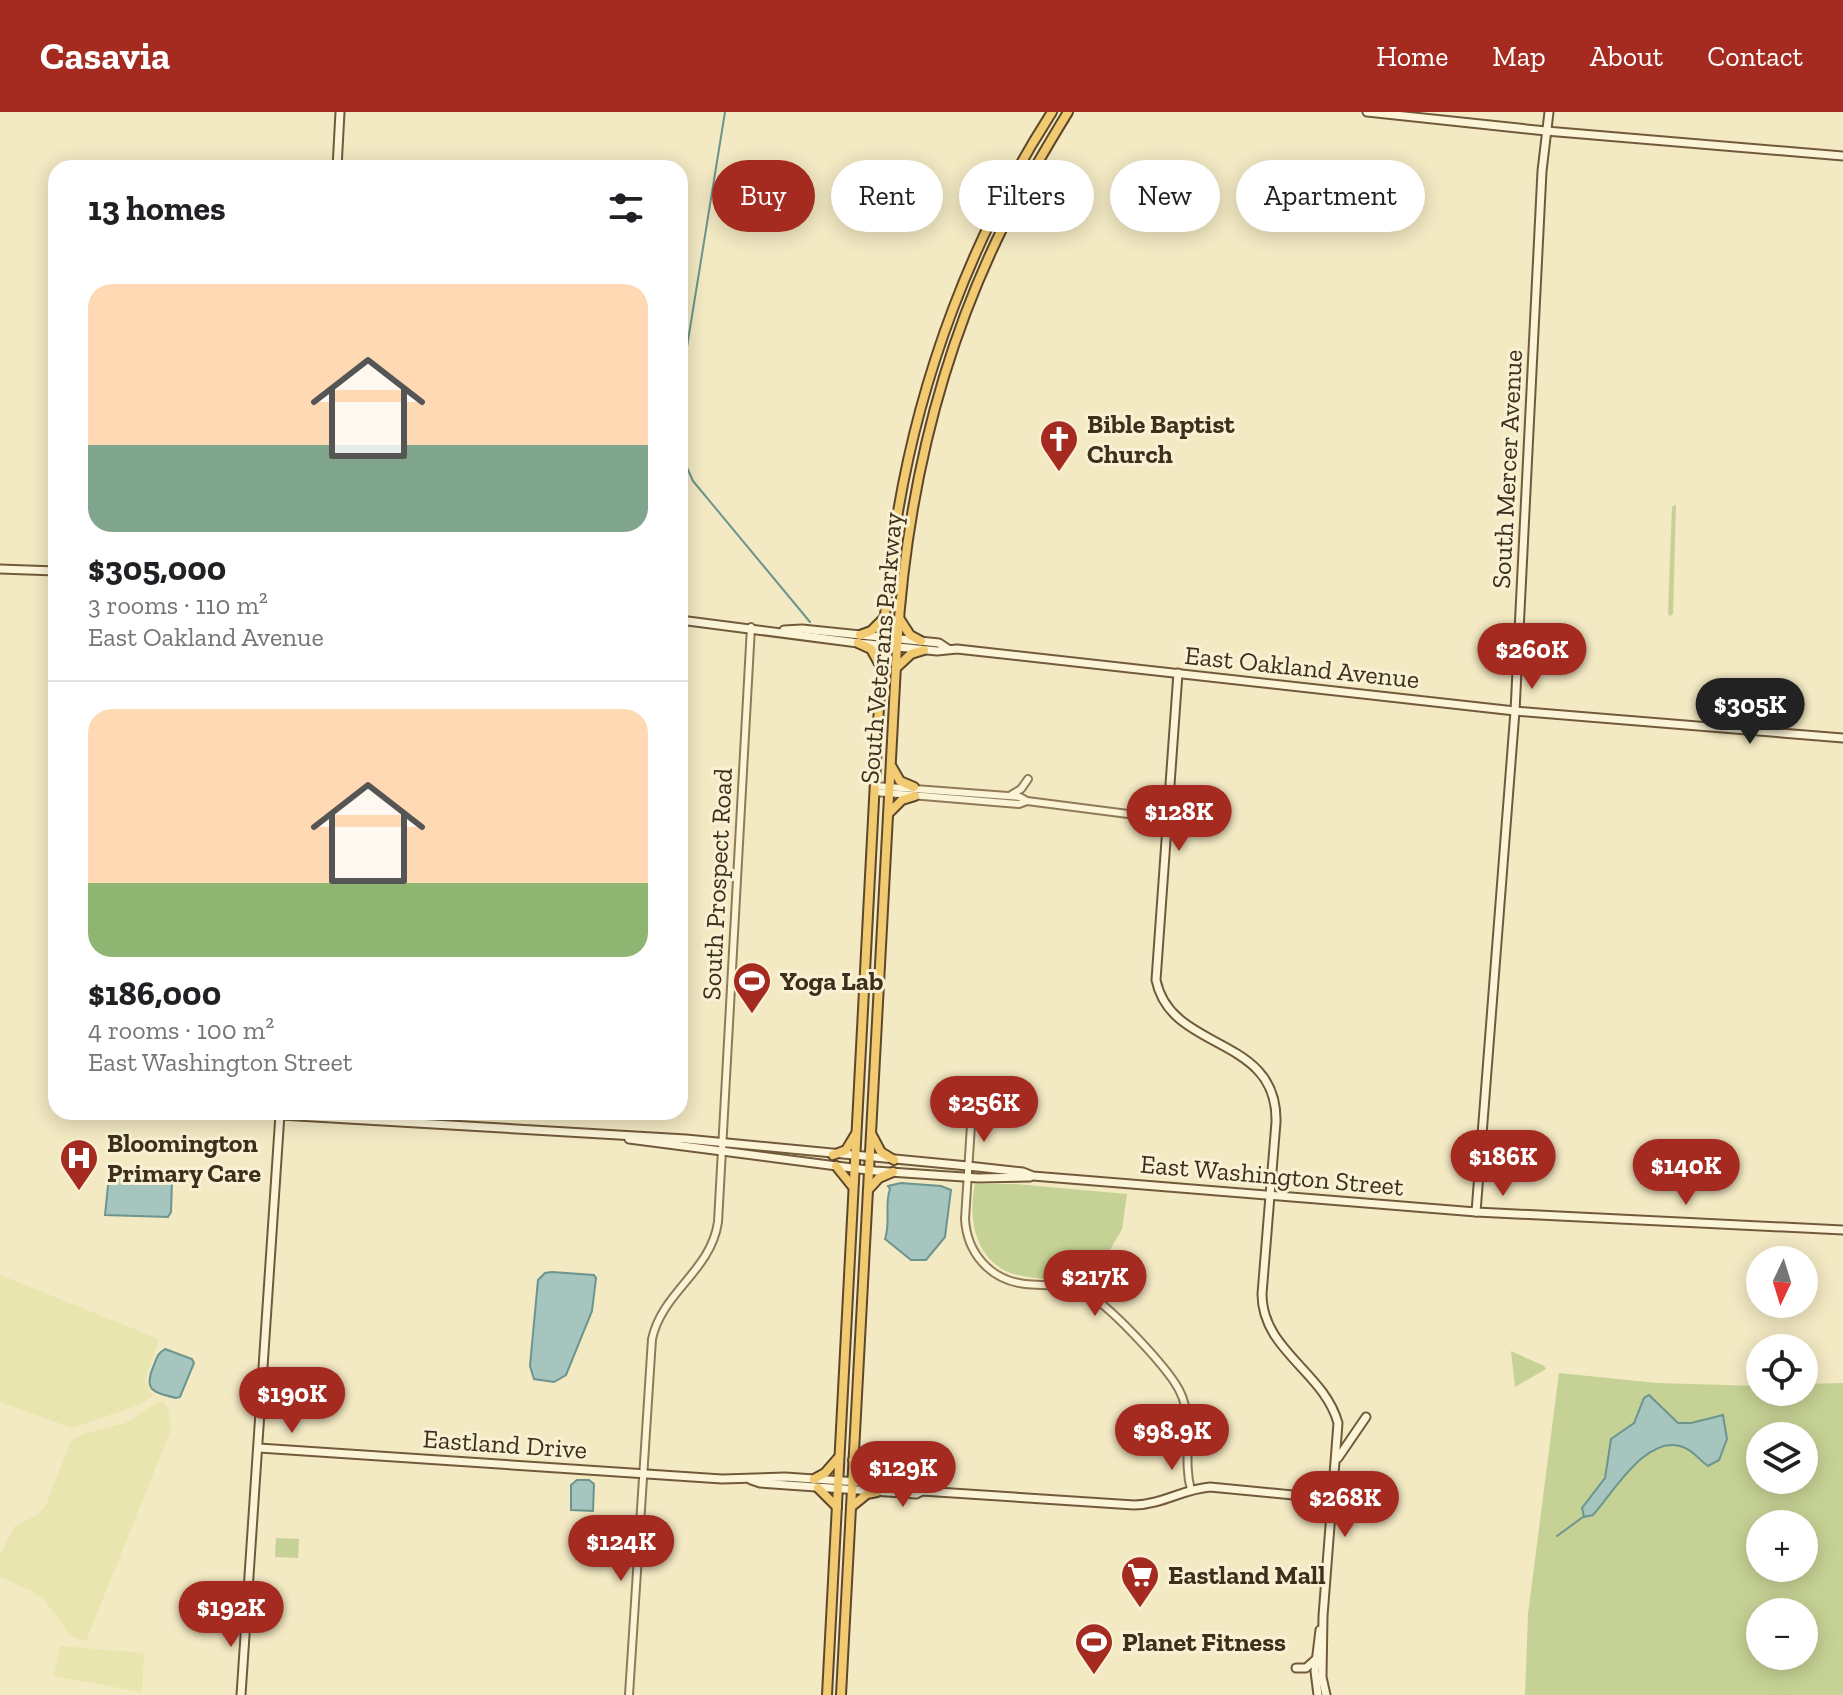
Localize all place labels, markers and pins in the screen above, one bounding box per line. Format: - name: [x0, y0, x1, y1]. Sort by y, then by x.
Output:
- place label: Bible Baptist Church: [1087, 408, 1235, 470]
- church icon: Bible Baptist Church: [1038, 418, 1080, 473]
- pin: $260K: [1476, 623, 1588, 691]
- pin: $305K: [1694, 678, 1806, 746]
- pin: $128K: [1123, 785, 1235, 853]
- sports icon: Yoga Lab: [731, 960, 773, 1015]
- place label: Yoga Lab: [780, 965, 883, 997]
- pin: $256K: [928, 1076, 1040, 1144]
- place label: Bloomington Primary Care: [107, 1127, 262, 1189]
- pin: $186K: [1447, 1130, 1559, 1198]
- hospital icon: Bloomington Primary Care: [58, 1137, 100, 1192]
- pin: $140K: [1630, 1139, 1742, 1207]
- pin: $217K: [1039, 1250, 1151, 1318]
- pin: $190K: [236, 1367, 348, 1435]
- pin: $98.9K: [1107, 1404, 1237, 1472]
- pin: $129K: [847, 1441, 959, 1509]
- pin: $268K: [1289, 1471, 1401, 1539]
- pin: $124K: [565, 1515, 677, 1583]
- supermarket icon: Eastland Mall: [1119, 1554, 1161, 1609]
- place label: Eastland Mall: [1168, 1559, 1326, 1591]
- pin: $192K: [175, 1581, 287, 1649]
- sports icon: Planet Fitness: [1073, 1621, 1115, 1676]
- place label: Planet Fitness: [1122, 1626, 1286, 1658]

